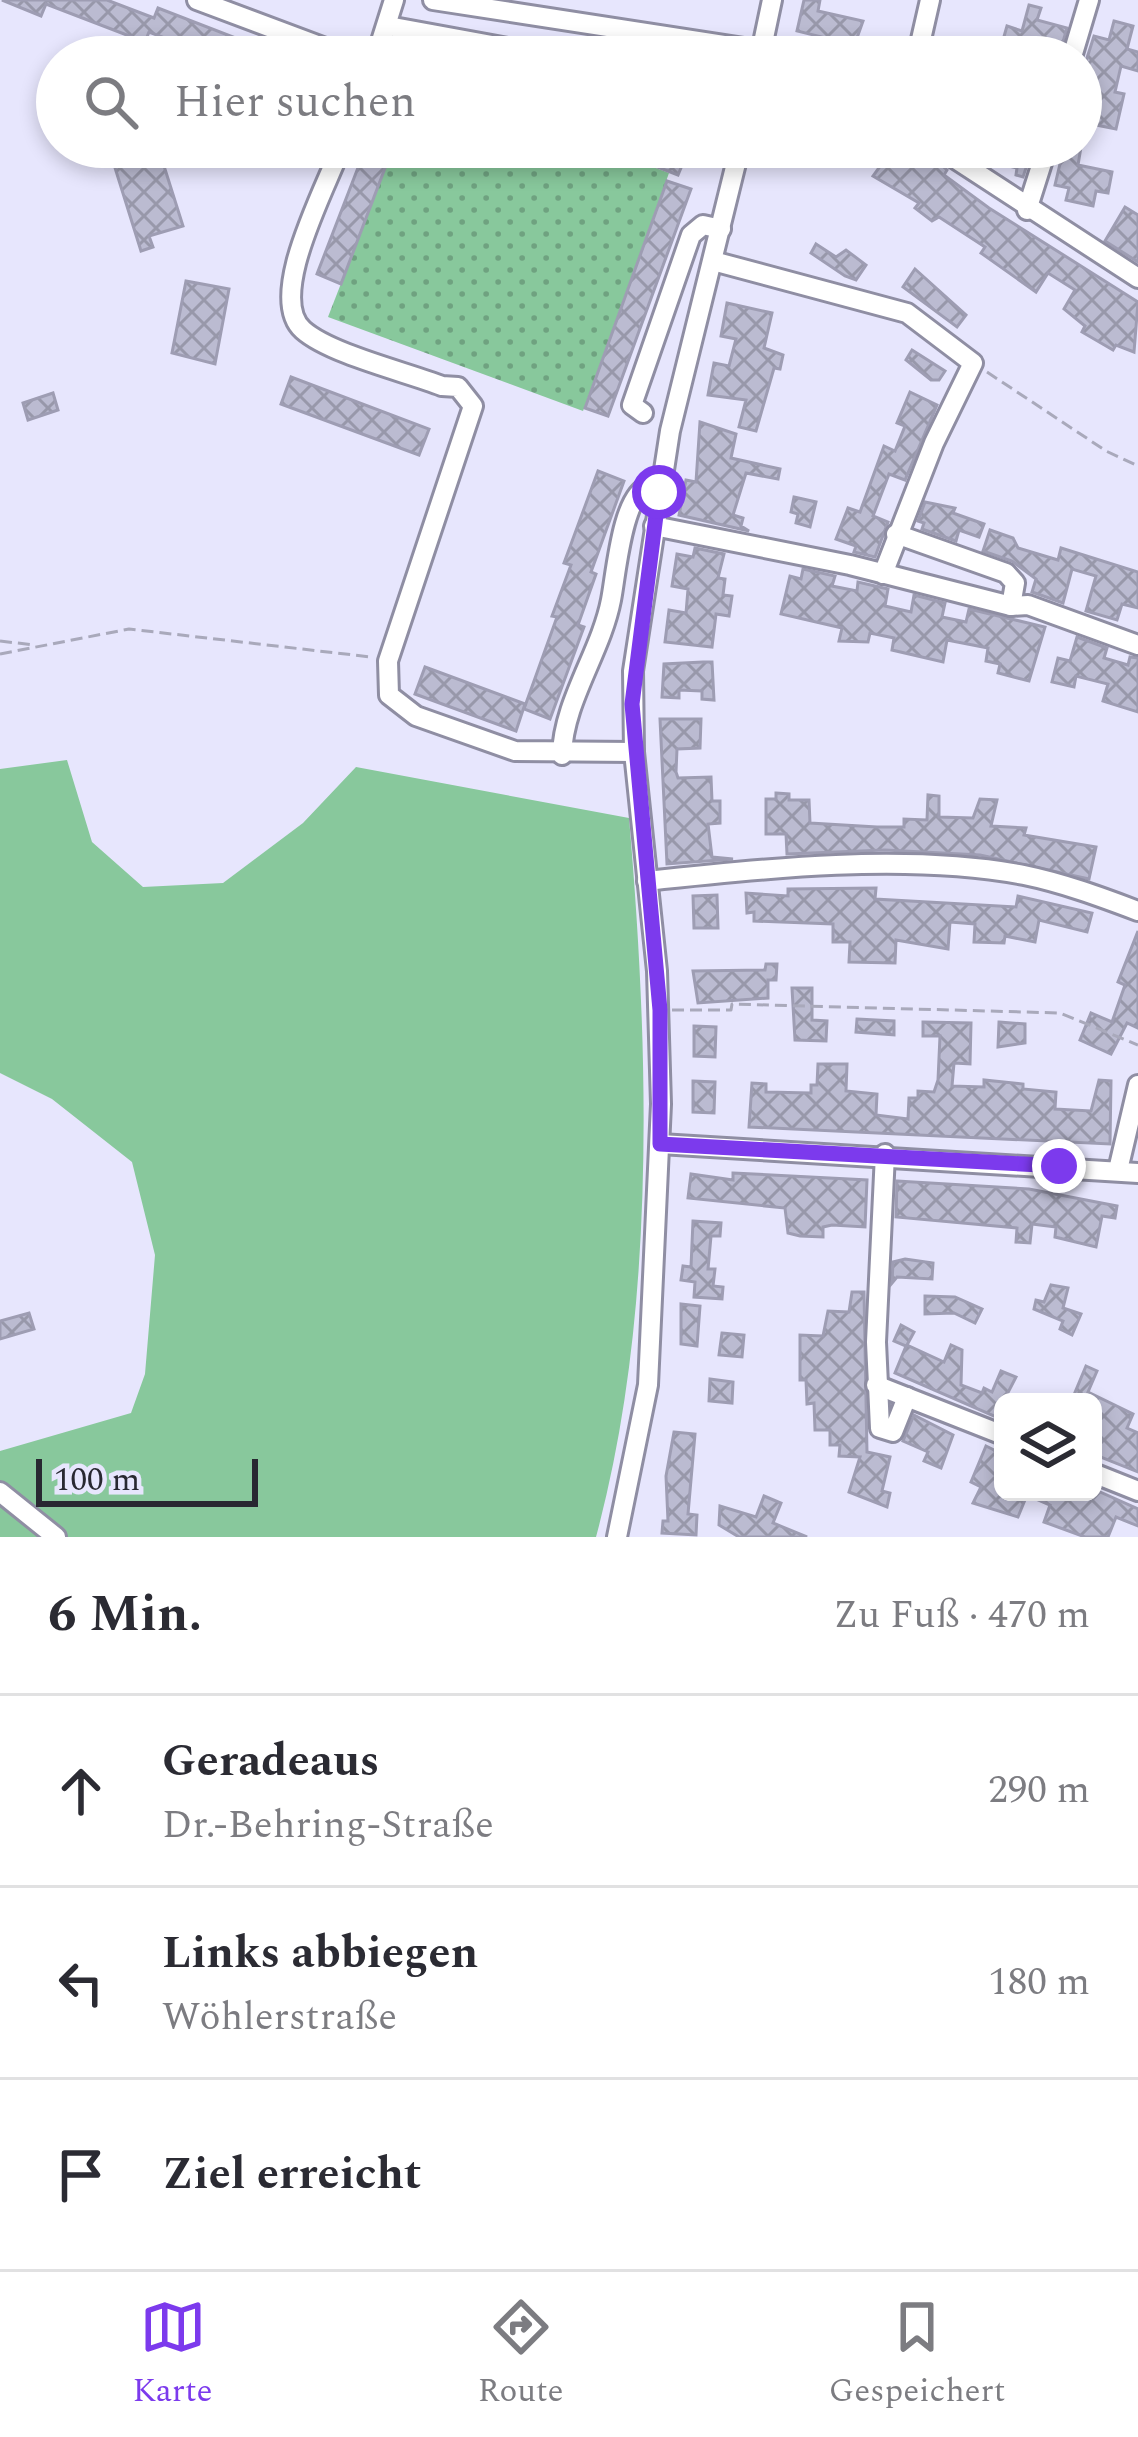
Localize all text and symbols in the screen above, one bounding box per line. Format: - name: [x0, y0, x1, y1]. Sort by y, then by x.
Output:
- search box: [36, 36, 1102, 168]
- text: Hier suchen: [174, 68, 416, 137]
- icon: search: [78, 69, 144, 135]
- route start: [632, 465, 686, 519]
- route end: [1032, 1139, 1086, 1193]
- map controls: [994, 1393, 1102, 1501]
- button: layers: [994, 1393, 1102, 1501]
- scale bar: [36, 1453, 258, 1506]
- text: 100 m: [54, 1455, 140, 1505]
- text: 6 Min.: [48, 1576, 202, 1654]
- text: Zu Fuß · 470 m: [833, 1586, 1090, 1645]
- text: Geradeaus: [162, 1727, 379, 1796]
- icon: ahead: [48, 1758, 114, 1824]
- text: 290 m: [988, 1761, 1090, 1820]
- text: Dr.-Behring-Straße: [162, 1796, 494, 1855]
- text: Links abbiegen: [162, 1919, 478, 1988]
- icon: left: [48, 1950, 114, 2016]
- text: 180 m: [988, 1953, 1090, 2012]
- text: Wöhlerstraße: [162, 1988, 397, 2047]
- text: Ziel erreicht: [162, 2140, 421, 2209]
- icon: arrive: [48, 2142, 114, 2208]
- tab: Karte: [133, 2294, 213, 2416]
- tab: Route: [478, 2294, 564, 2416]
- tab: Gespeichert: [829, 2294, 1005, 2416]

